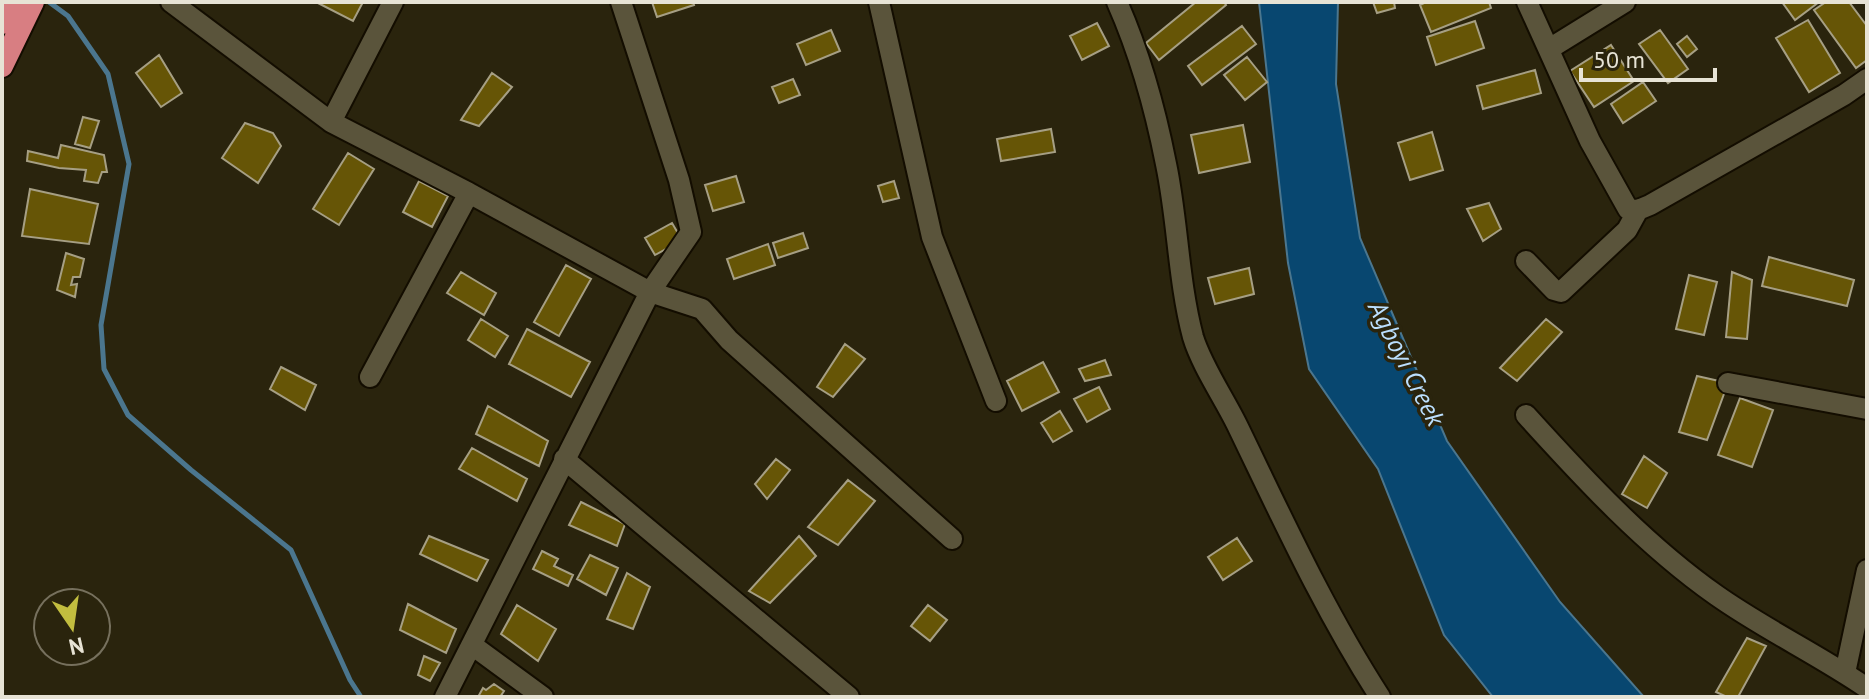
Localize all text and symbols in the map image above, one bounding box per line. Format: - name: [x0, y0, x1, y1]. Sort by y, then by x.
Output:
- scale bar: [1581, 32, 1715, 82]
- text: 50 m: [1593, 44, 1645, 75]
- water label: Agboyi Creek: [1361, 294, 1453, 432]
- north arrow: [32, 587, 112, 667]
- text: N: [66, 631, 87, 662]

